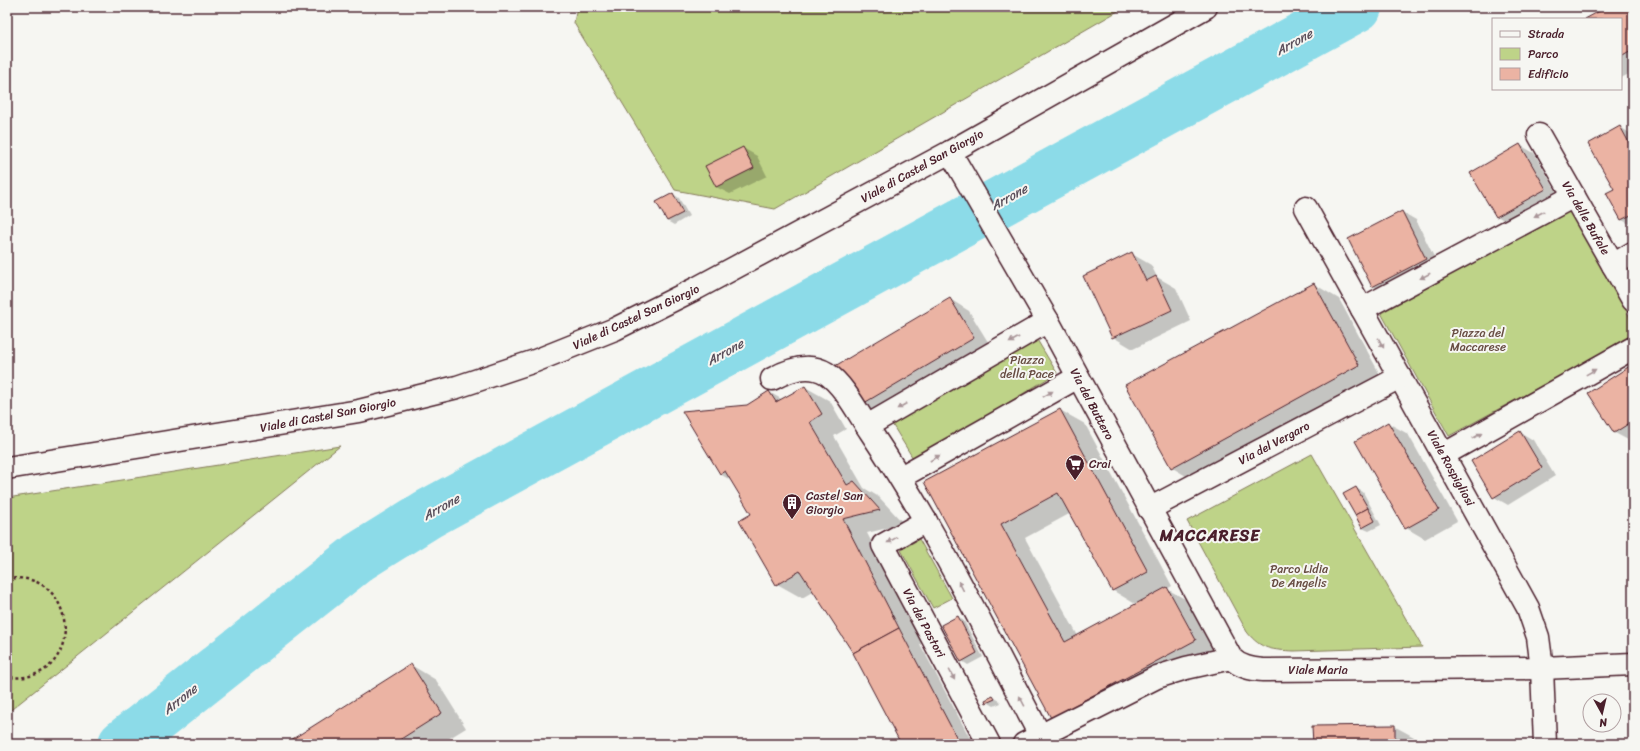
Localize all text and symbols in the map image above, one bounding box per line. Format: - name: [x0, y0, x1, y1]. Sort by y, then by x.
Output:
- legend: [1492, 18, 1622, 90]
- water label: Arrone: [1270, 22, 1318, 62]
- text: Strada: [1528, 23, 1565, 45]
- text: Parco: [1528, 43, 1558, 65]
- text: Edificio: [1528, 63, 1568, 85]
- street label: Viale di Castel San Giorgio: [856, 123, 988, 209]
- water label: Arrone: [985, 177, 1033, 217]
- street label: Via delle Bufale: [1556, 177, 1616, 259]
- one-way arrow: [1533, 211, 1545, 218]
- one-way arrow: [1419, 272, 1430, 279]
- street label: Viale di Castel San Giorgio: [569, 278, 703, 356]
- park label: Piazza del Maccarese: [1450, 322, 1506, 358]
- water label: Arrone: [701, 332, 749, 372]
- one-way arrow: [1008, 337, 1020, 344]
- one-way arrow: [1378, 337, 1385, 349]
- park label: Piazza della Pace: [1000, 349, 1054, 385]
- street label: Via del Buttero: [1064, 364, 1120, 444]
- one-way arrow: [1585, 369, 1597, 376]
- one-way arrow: [1042, 390, 1054, 397]
- street label: Viale di Castel San Giorgio: [258, 391, 398, 439]
- one-way arrow: [896, 403, 908, 410]
- street label: Via del Vergaro: [1234, 415, 1314, 471]
- street label: Viale Rospigliosi: [1421, 426, 1481, 511]
- one-way arrow: [1471, 432, 1483, 439]
- supermarket icon: Crai: [1064, 453, 1086, 481]
- place label: Crai: [1089, 453, 1111, 475]
- one-way arrow: [929, 454, 941, 461]
- place label: Castel San Giorgio: [806, 485, 864, 521]
- water label: Arrone: [417, 487, 465, 527]
- building icon: Castel San Giorgio: [781, 492, 803, 520]
- district label: MACCARESE: [1159, 521, 1260, 550]
- one-way arrow: [886, 537, 898, 543]
- park label: Parco Lidia De Angelis: [1270, 558, 1329, 594]
- one-way arrow: [958, 580, 964, 592]
- street label: Via dei Pastori: [896, 584, 952, 662]
- street label: Viale Maria: [1288, 659, 1348, 681]
- one-way arrow: [949, 670, 956, 681]
- water label: Arrone: [157, 677, 204, 721]
- north arrow: [1582, 693, 1622, 733]
- one-way arrow: [1019, 695, 1025, 707]
- text: N: [1598, 712, 1609, 732]

